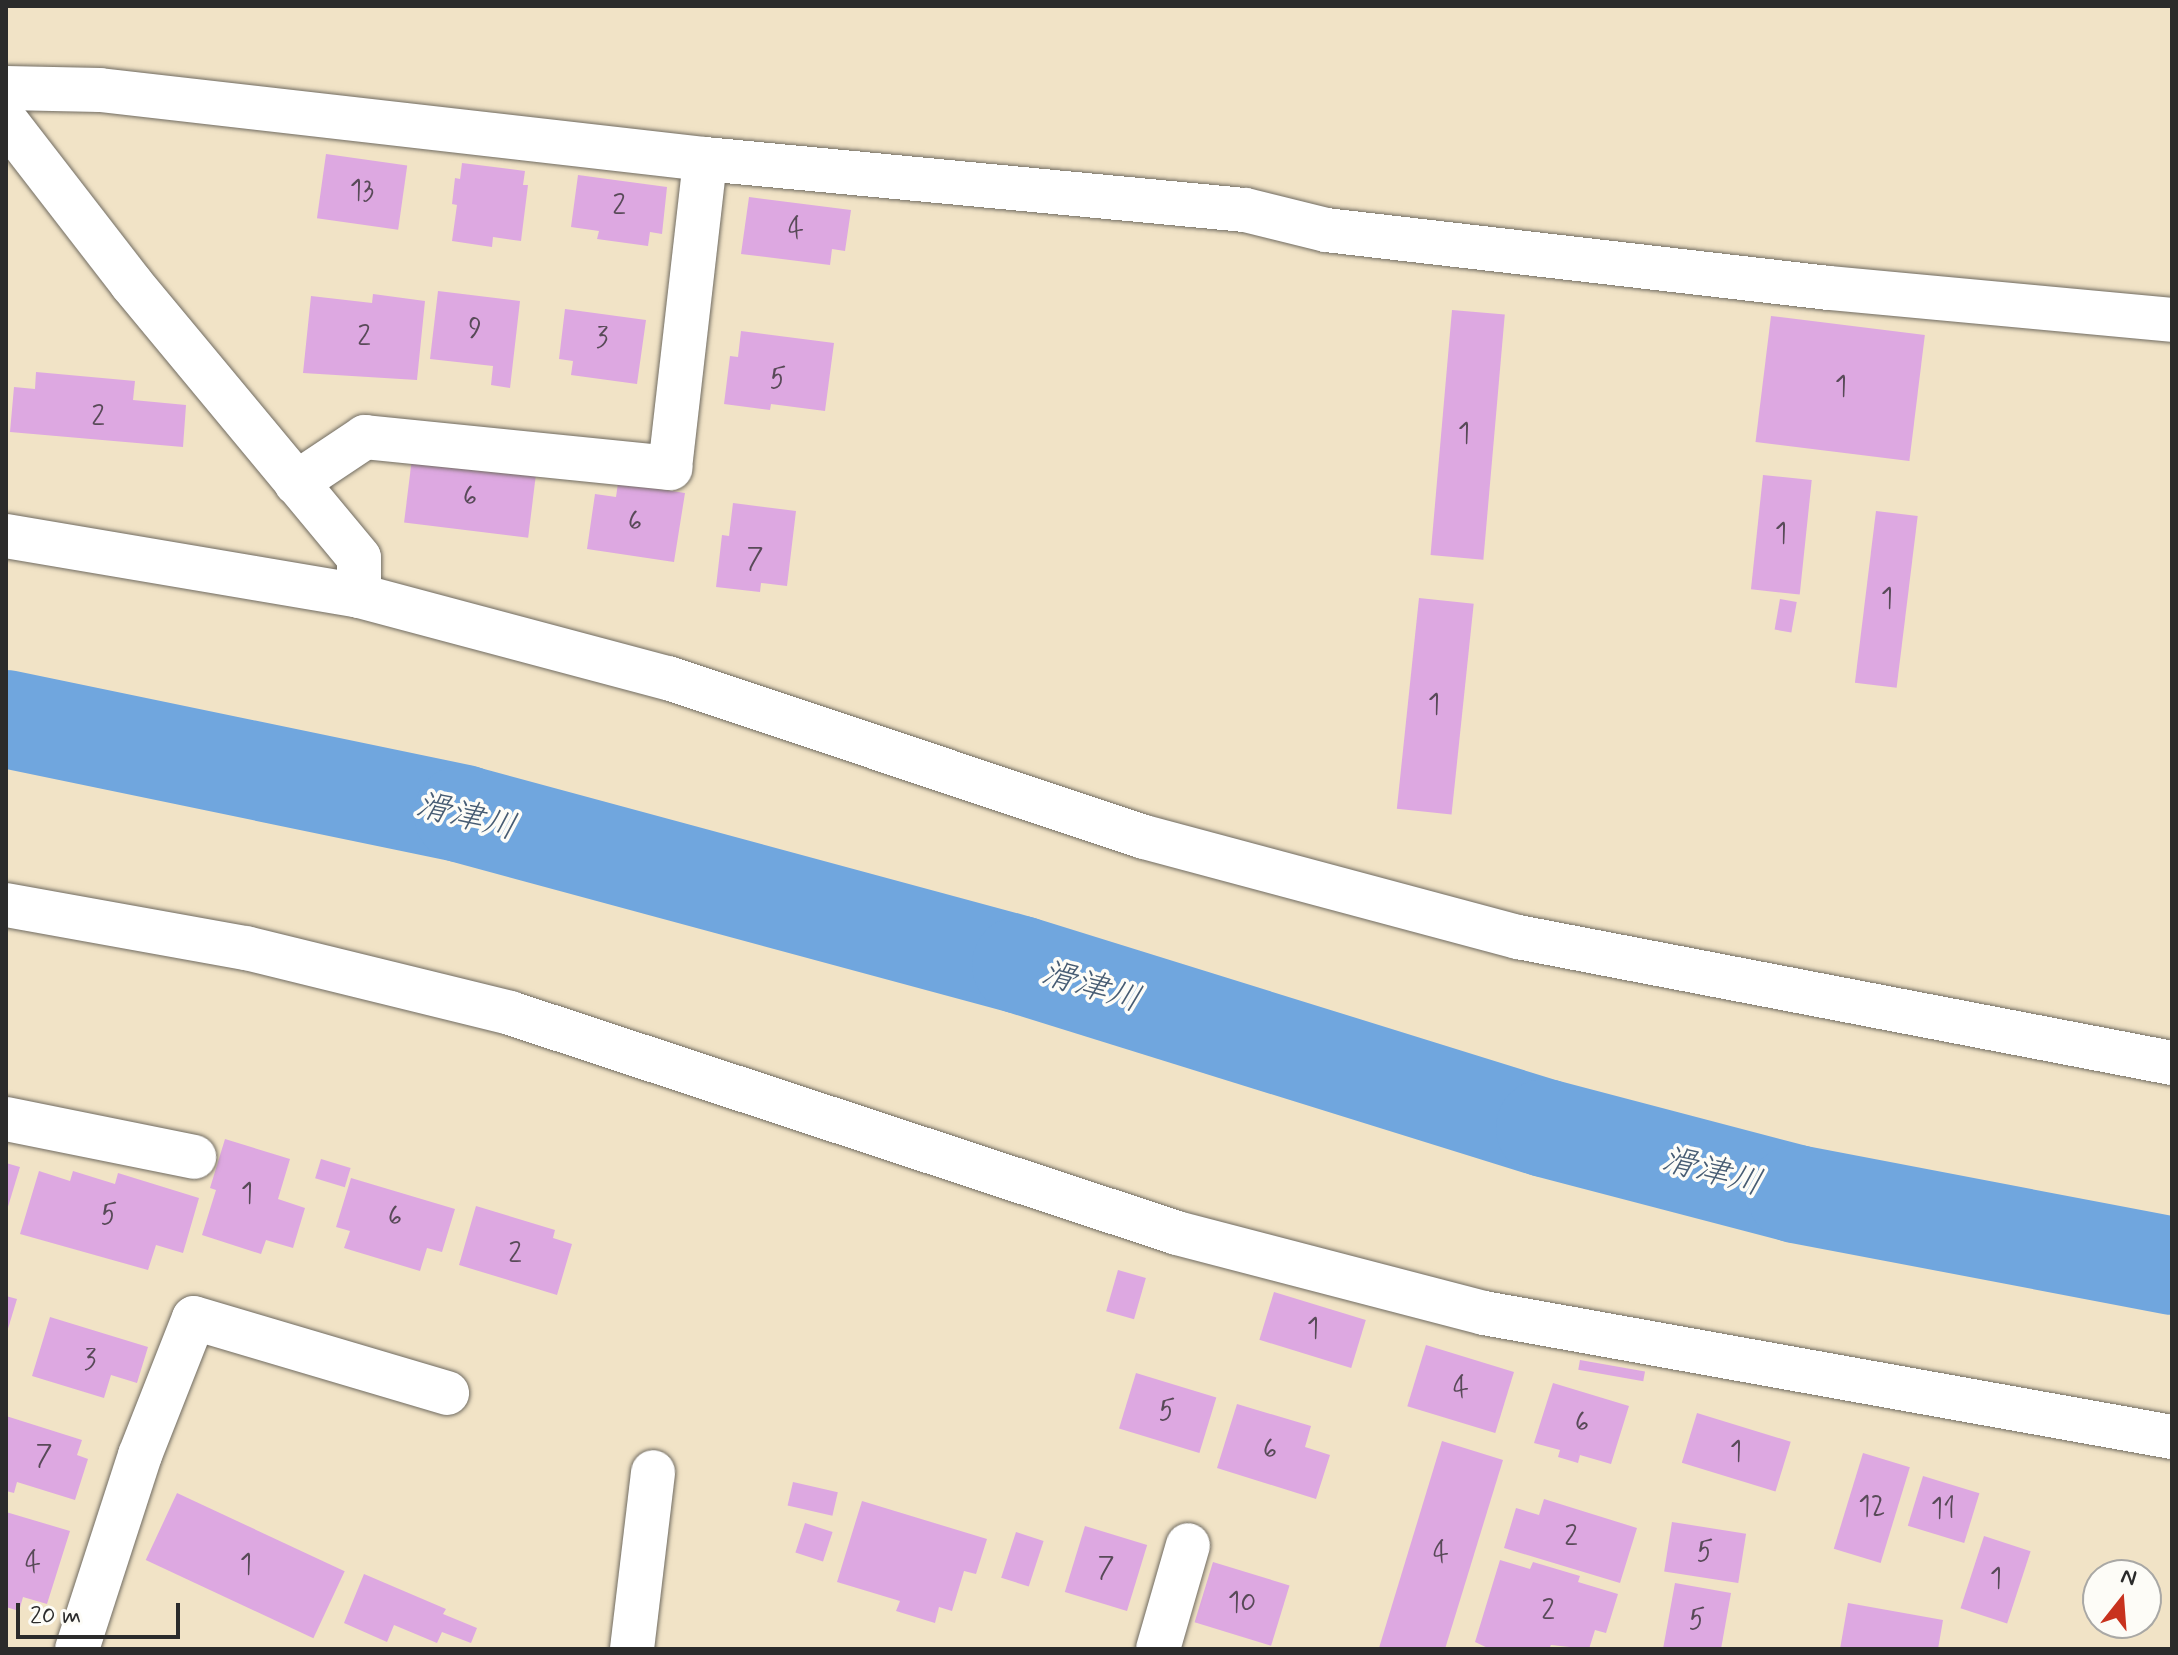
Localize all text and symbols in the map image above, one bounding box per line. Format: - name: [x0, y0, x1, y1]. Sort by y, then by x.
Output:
- house number: 13: [350, 175, 374, 209]
- house number: 2: [612, 190, 626, 224]
- house number: 4: [788, 213, 804, 247]
- house number: 9: [468, 313, 482, 347]
- house number: 2: [357, 321, 371, 355]
- house number: 3: [596, 322, 608, 356]
- house number: 5: [770, 363, 786, 397]
- house number: 1: [1835, 371, 1847, 405]
- house number: 2: [91, 401, 105, 435]
- house number: 1: [1458, 418, 1470, 452]
- house number: 6: [463, 481, 477, 515]
- house number: 6: [628, 506, 642, 540]
- house number: 1: [1775, 518, 1787, 552]
- house number: 7: [747, 543, 763, 577]
- house number: 1: [1881, 583, 1893, 617]
- house number: 1: [1428, 689, 1440, 723]
- water label: 滑津川: [412, 785, 520, 849]
- water label: 滑津川: [1036, 953, 1146, 1021]
- water label: 滑津川: [1657, 1139, 1767, 1205]
- house number: 1: [241, 1178, 253, 1212]
- house number: 5: [101, 1199, 117, 1233]
- house number: 6: [388, 1201, 402, 1235]
- house number: 2: [508, 1238, 522, 1272]
- house number: 1: [1307, 1313, 1319, 1347]
- house number: 3: [84, 1344, 96, 1378]
- house number: 4: [1453, 1372, 1469, 1406]
- house number: 5: [1159, 1395, 1175, 1429]
- house number: 6: [1575, 1407, 1589, 1441]
- house number: 6: [1263, 1434, 1277, 1468]
- house number: 1: [1730, 1436, 1742, 1470]
- house number: 7: [36, 1440, 52, 1474]
- house number: 12: [1858, 1491, 1886, 1525]
- house number: 11: [1931, 1493, 1955, 1527]
- house number: 2: [1564, 1521, 1578, 1555]
- house number: 5: [1697, 1536, 1713, 1570]
- house number: 4: [1433, 1537, 1449, 1571]
- house number: 4: [25, 1547, 41, 1581]
- house number: 1: [240, 1549, 252, 1583]
- house number: 7: [1098, 1552, 1114, 1586]
- north arrow: [2082, 1559, 2162, 1639]
- text: N: [2117, 1562, 2140, 1593]
- house number: 1: [1990, 1563, 2002, 1597]
- scale bar: [20, 1587, 184, 1637]
- house number: 10: [1228, 1587, 1256, 1621]
- house number: 2: [1541, 1595, 1555, 1629]
- text: 20 m: [30, 1601, 81, 1632]
- house number: 5: [1689, 1604, 1705, 1638]

